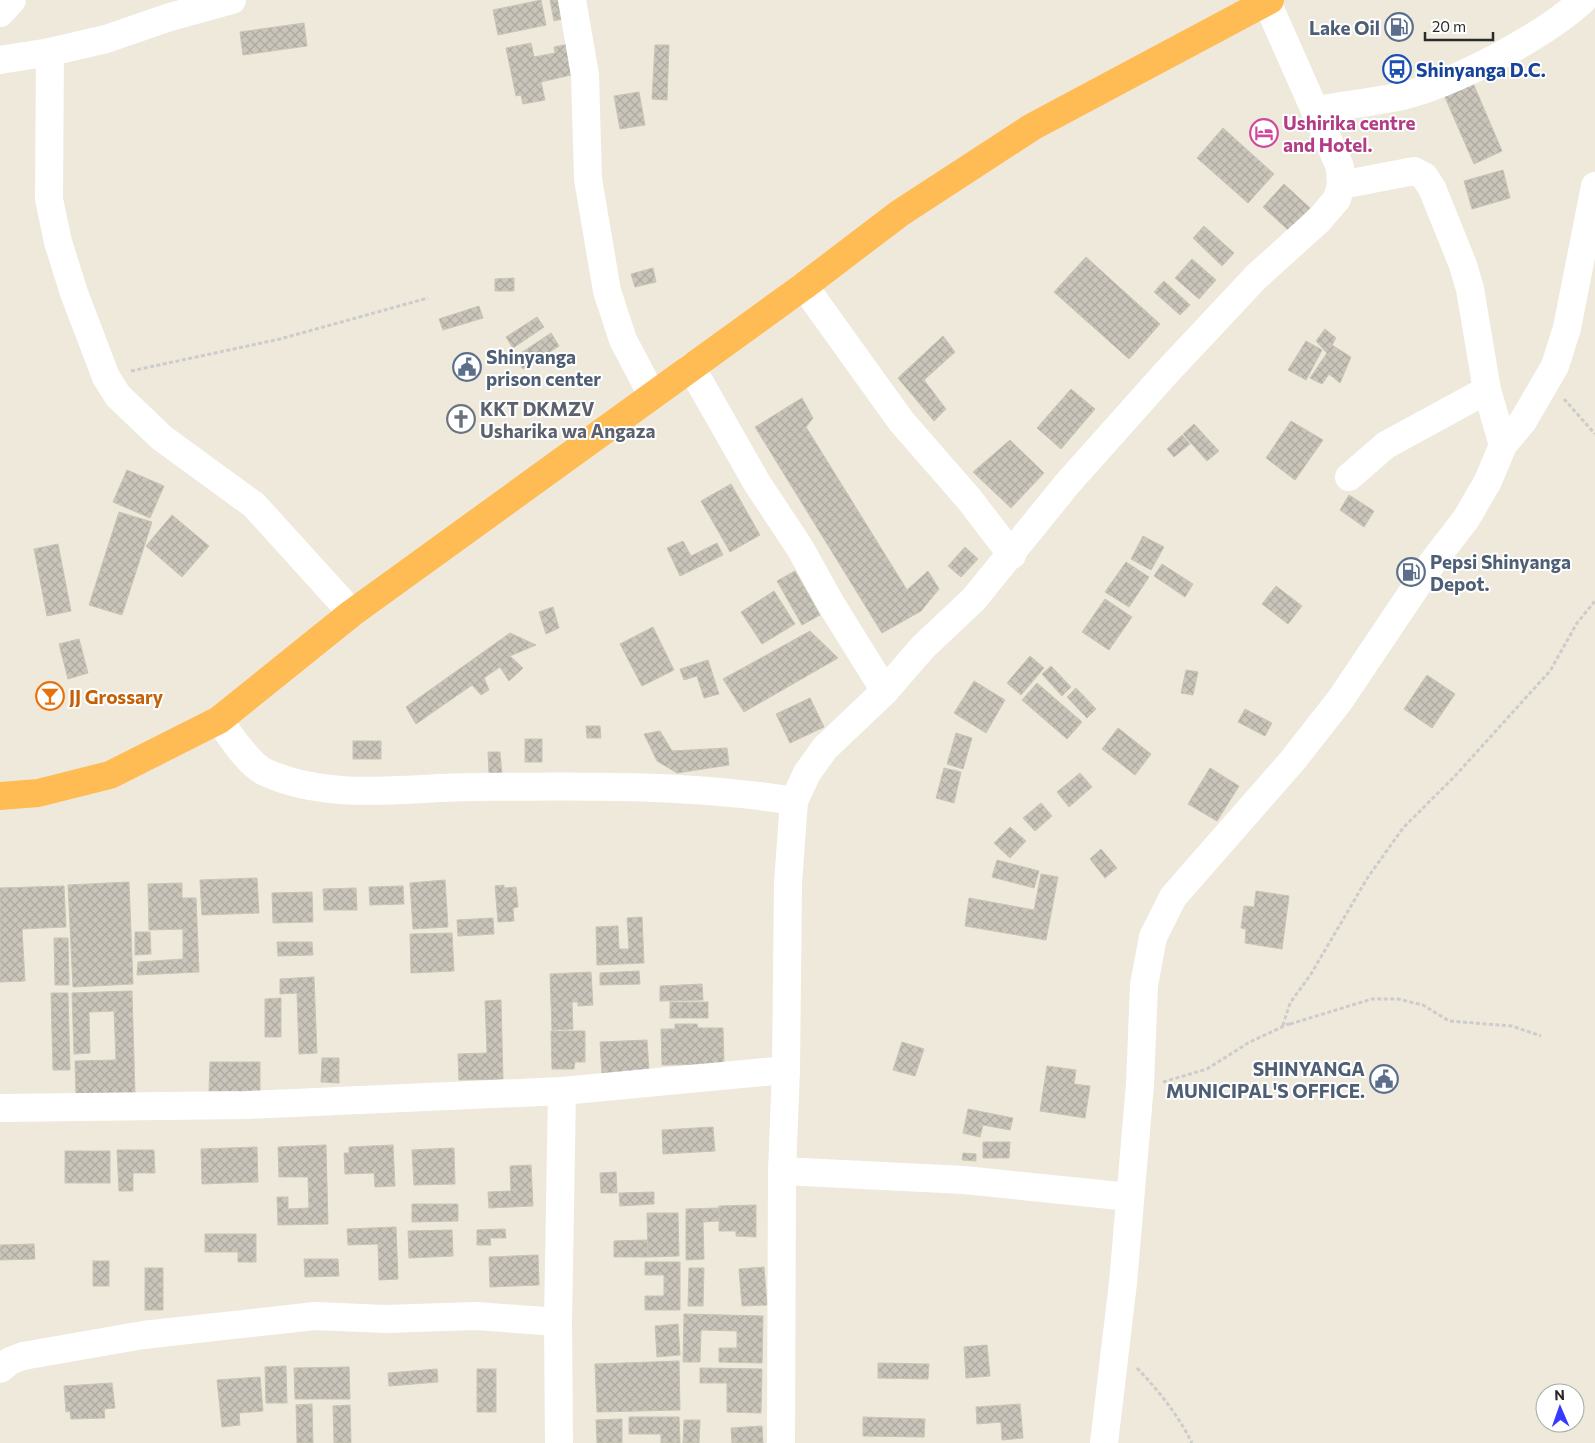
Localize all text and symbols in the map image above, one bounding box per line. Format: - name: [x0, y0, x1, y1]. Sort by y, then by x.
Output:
- scale bar: [1425, 10, 1492, 42]
- fuel station icon: Lake Oil: [1384, 12, 1414, 42]
- place label: Lake Oil: [1309, 16, 1380, 39]
- text: 20 m: [1432, 17, 1466, 35]
- bus stop icon: Shinyanga D.C.: [1382, 54, 1412, 84]
- place label: Shinyanga D.C.: [1416, 58, 1546, 81]
- place label: Ushirika centre and Hotel.: [1283, 111, 1415, 156]
- hotel icon: Ushirika centre and Hotel.: [1249, 118, 1279, 148]
- place label: Shinyanga prison center: [486, 345, 601, 390]
- public building icon: Shinyanga prison center: [452, 352, 482, 382]
- place label: KKT DKMZV Usharika wa Angaza: [480, 397, 655, 442]
- church icon: KKT DKMZV Usharika wa Angaza: [446, 404, 476, 434]
- place label: Pepsi Shinyanga Depot.: [1430, 550, 1571, 595]
- fuel station icon: Pepsi Shinyanga Depot.: [1396, 557, 1426, 587]
- bar icon: JJ Grossary: [35, 681, 65, 711]
- place label: JJ Grossary: [69, 685, 164, 708]
- place label: SHINYANGA MUNICIPAL'S OFFICE.: [1166, 1057, 1365, 1102]
- public building icon: SHINYANGA MUNICIPAL'S OFFICE.: [1369, 1064, 1399, 1094]
- north arrow: [1535, 1383, 1585, 1433]
- text: N: [1554, 1386, 1565, 1403]

